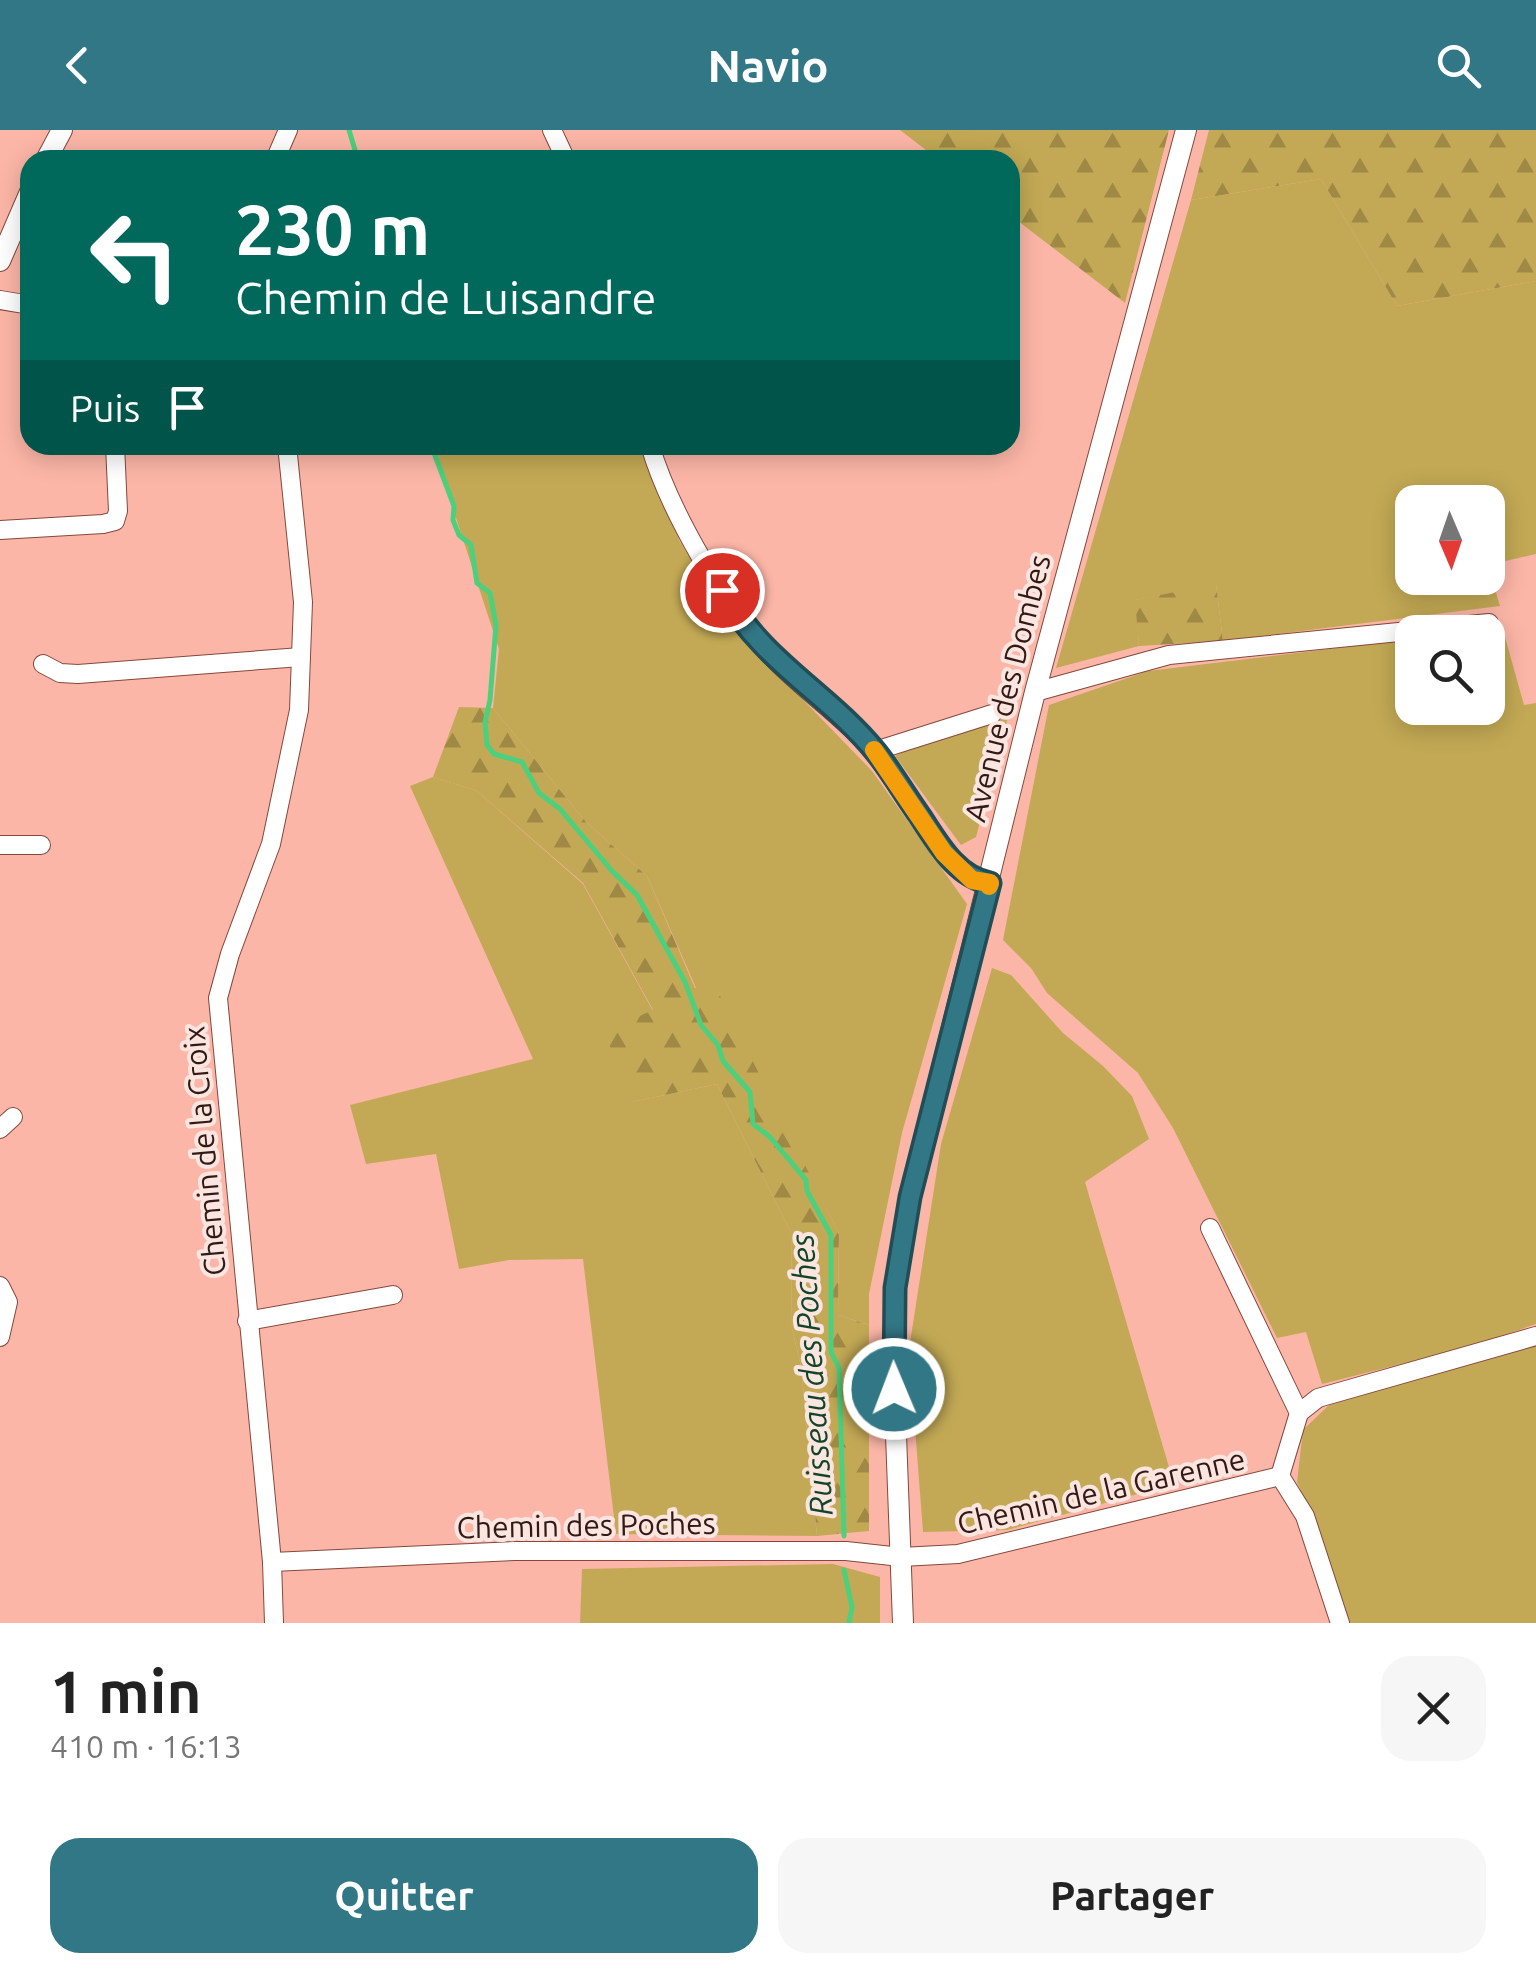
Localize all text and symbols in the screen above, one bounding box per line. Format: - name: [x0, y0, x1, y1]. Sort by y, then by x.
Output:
- icon: back: [50, 38, 105, 93]
- icon: search: [1431, 38, 1486, 93]
- text: Navio: [707, 40, 829, 91]
- icon: left: [70, 190, 200, 320]
- text: 230 m: [235, 190, 430, 268]
- text: Chemin de Luisandre: [235, 272, 656, 323]
- icon: arrive: [160, 380, 215, 435]
- text: Puis: [70, 387, 140, 429]
- north arrow: [1395, 485, 1505, 595]
- map controls: [1395, 485, 1505, 725]
- pin: [680, 548, 765, 633]
- street label: Avenue des Dombes: [957, 551, 1057, 825]
- icon: arrive: [695, 563, 750, 618]
- button: search: [1395, 615, 1505, 725]
- street label: Chemin de la Croix: [176, 1025, 232, 1277]
- water label: Ruisseau des Poches: [783, 1233, 839, 1517]
- position arrow: [842, 1337, 946, 1441]
- street label: Chemin de la Garenne: [954, 1441, 1248, 1541]
- street label: Chemin des Poches: [456, 1506, 716, 1544]
- button: close: [1381, 1656, 1486, 1761]
- text: 1 min: [50, 1657, 202, 1724]
- text: 410 m · 16:13: [50, 1728, 242, 1764]
- button: Quitter: [50, 1838, 758, 1953]
- button: Partager: [778, 1838, 1486, 1953]

